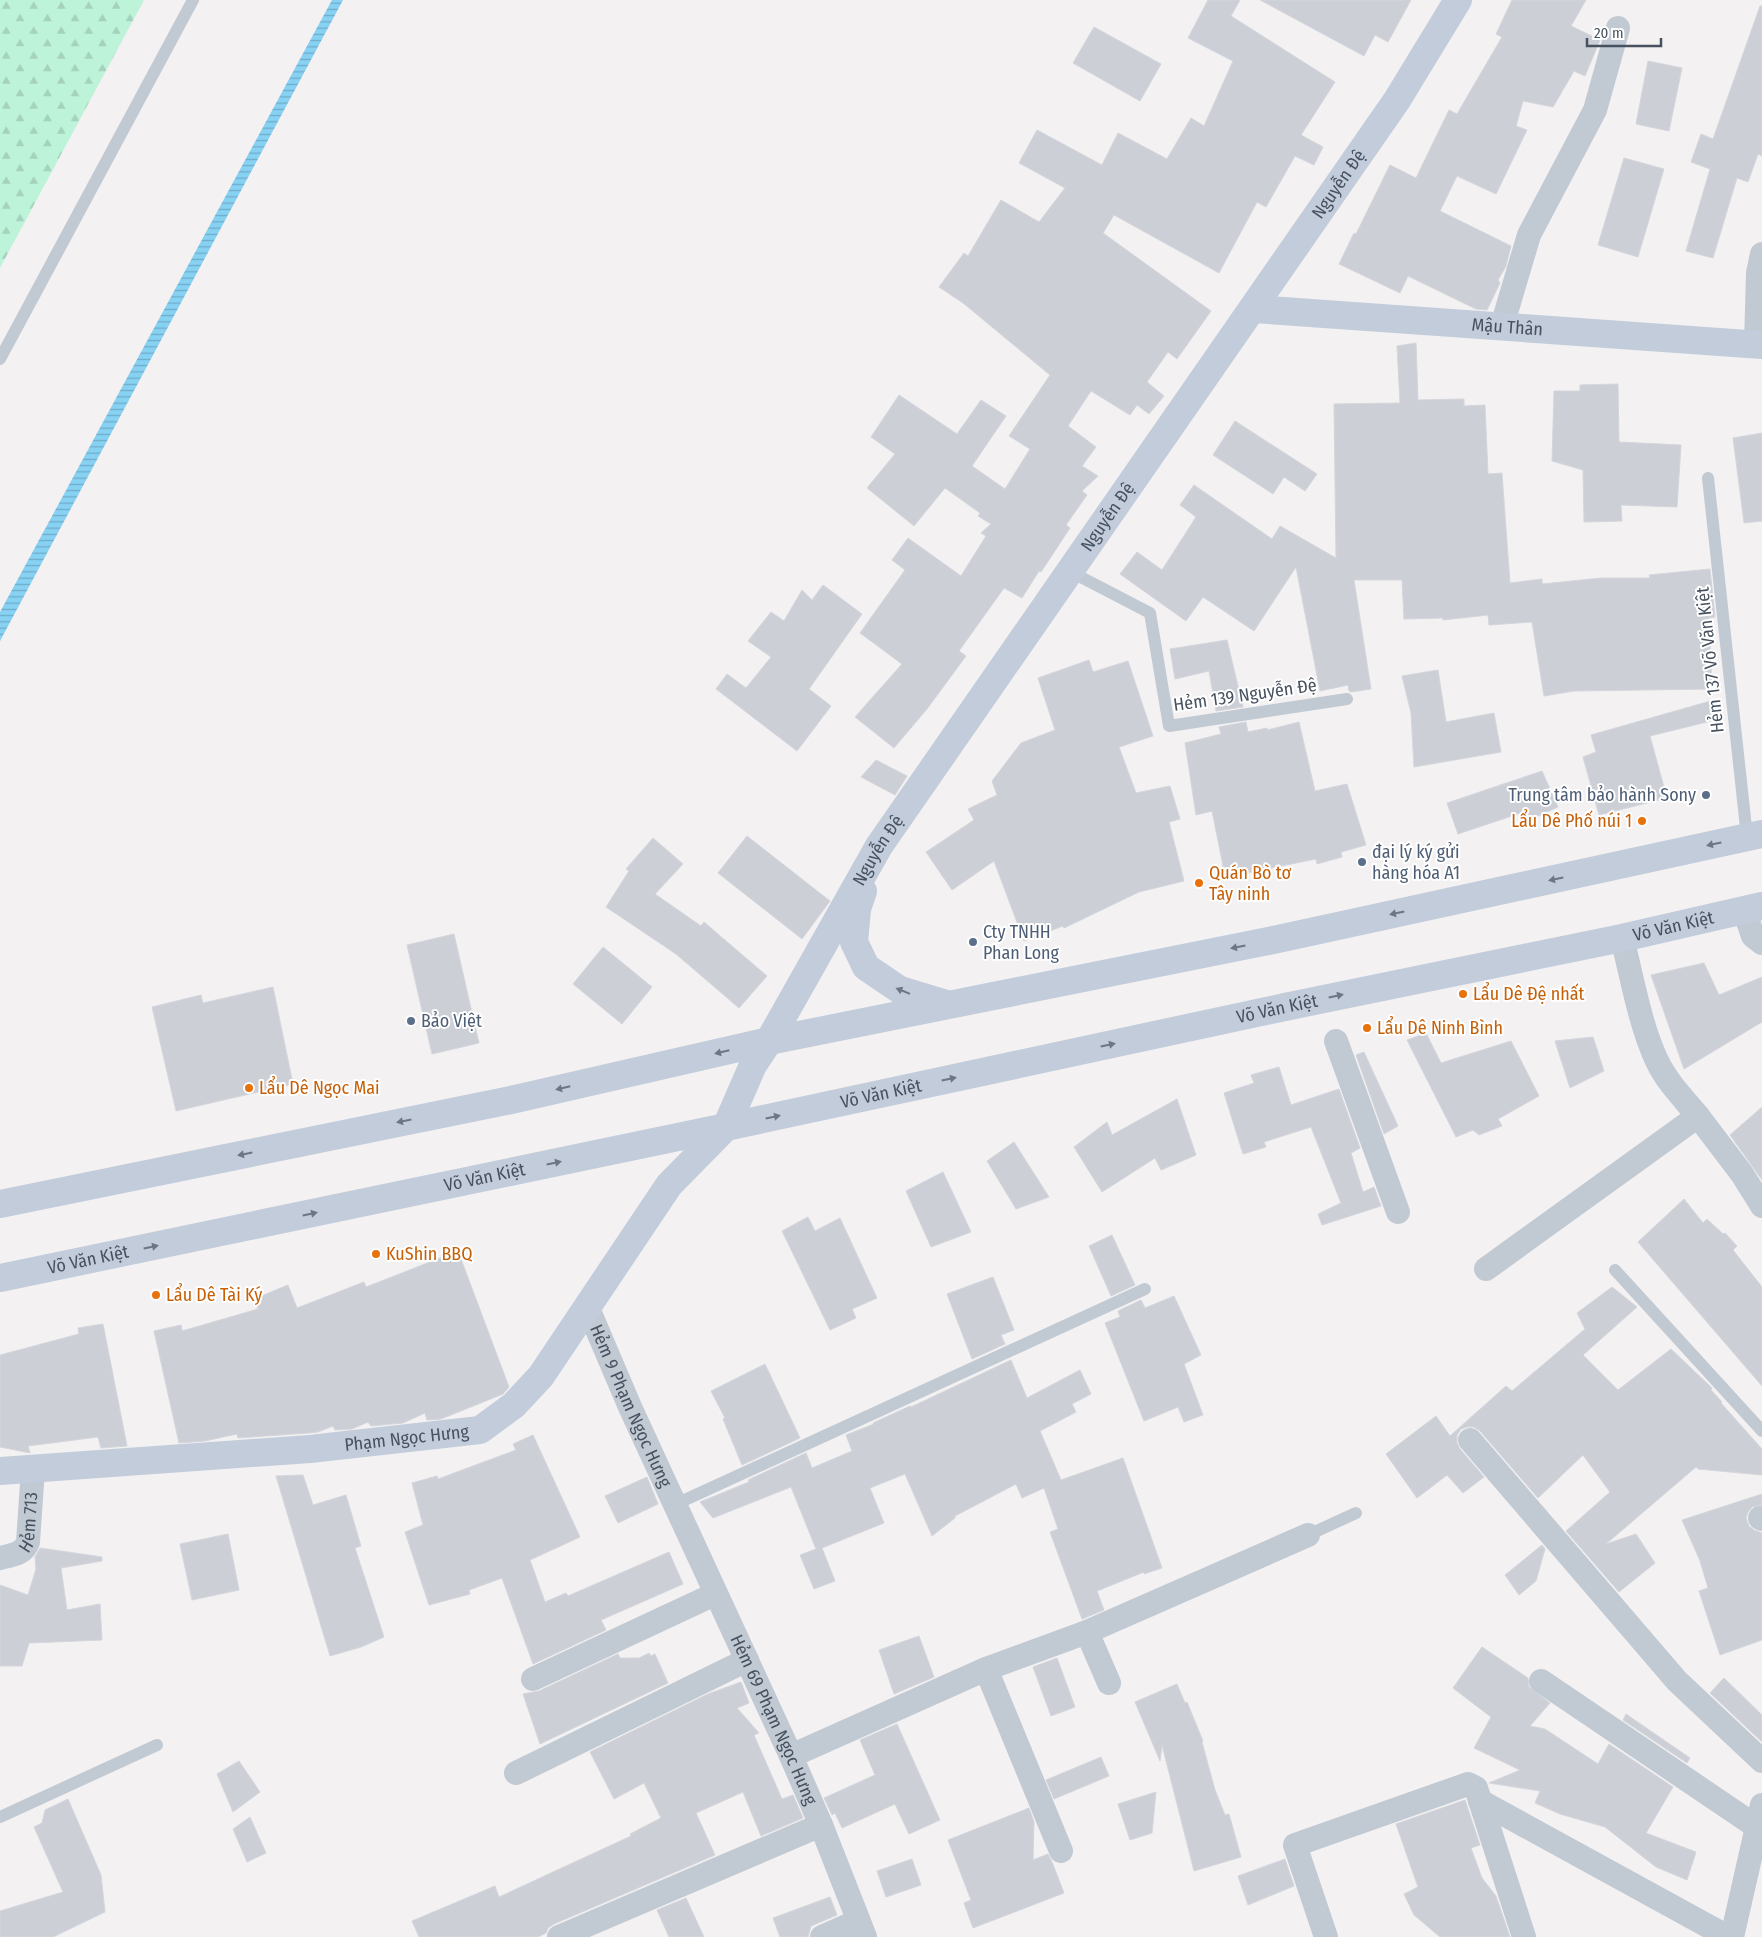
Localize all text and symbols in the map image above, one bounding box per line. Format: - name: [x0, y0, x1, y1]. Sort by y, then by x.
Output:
- scale bar: [1587, 15, 1661, 47]
- text: 20 m: [1594, 24, 1624, 42]
- street label: Nguyễn Đệ: [1307, 145, 1370, 223]
- street label: Mậu Thân: [1471, 313, 1544, 340]
- street label: Nguyễn Đệ: [1076, 478, 1139, 555]
- street label: Hẻm 137 Võ Văn Kiệt: [1691, 586, 1729, 734]
- street label: Hẻm 139 Nguyễn Đệ: [1172, 674, 1318, 716]
- place label: Trung tâm bảo hành Sony: [1508, 784, 1696, 806]
- marker: Trung tâm bảo hành Sony: [1700, 789, 1712, 801]
- place label: Lẩu Dê Phố núi 1: [1511, 809, 1632, 832]
- street label: Nguyễn Đệ: [848, 811, 908, 889]
- marker: Lẩu Dê Phố núi 1: [1636, 815, 1648, 827]
- place label: đại lý ký gửi hàng hóa A1: [1372, 841, 1460, 884]
- one-way arrow: [1706, 841, 1722, 849]
- marker: đại lý ký gửi hàng hóa A1: [1356, 856, 1368, 868]
- place label: Quán Bò tơ Tây ninh: [1209, 862, 1291, 905]
- one-way arrow: [1548, 875, 1563, 883]
- marker: Quán Bò tơ Tây ninh: [1193, 877, 1205, 889]
- street label: Võ Văn Kiệt: [1631, 906, 1716, 946]
- one-way arrow: [1389, 909, 1404, 917]
- place label: Cty TNHH Phan Long: [983, 921, 1060, 964]
- marker: Cty TNHH Phan Long: [967, 936, 979, 948]
- one-way arrow: [1230, 943, 1245, 951]
- place label: Lẩu Dê Đệ nhất: [1473, 982, 1584, 1005]
- one-way arrow: [896, 987, 911, 994]
- marker: Lẩu Dê Đệ nhất: [1457, 988, 1469, 1000]
- street label: Võ Văn Kiệt: [1234, 990, 1320, 1028]
- one-way arrow: [1328, 992, 1344, 1000]
- place label: Bảo Việt: [421, 1010, 482, 1032]
- marker: Bảo Việt: [405, 1015, 417, 1027]
- place label: Lẩu Dê Ninh Bình: [1377, 1016, 1503, 1039]
- marker: Lẩu Dê Ninh Bình: [1361, 1022, 1373, 1034]
- one-way arrow: [1101, 1041, 1116, 1049]
- one-way arrow: [714, 1048, 729, 1056]
- street label: Võ Văn Kiệt: [838, 1074, 924, 1113]
- one-way arrow: [942, 1075, 957, 1083]
- place label: Lẩu Dê Ngọc Mai: [259, 1076, 380, 1099]
- marker: Lẩu Dê Ngọc Mai: [243, 1082, 255, 1094]
- one-way arrow: [556, 1084, 571, 1092]
- one-way arrow: [766, 1113, 781, 1121]
- one-way arrow: [396, 1118, 412, 1126]
- one-way arrow: [237, 1150, 253, 1158]
- street label: Võ Văn Kiệt: [442, 1158, 527, 1196]
- one-way arrow: [547, 1159, 562, 1167]
- one-way arrow: [302, 1210, 317, 1218]
- street label: Võ Văn Kiệt: [46, 1241, 131, 1279]
- one-way arrow: [143, 1243, 158, 1251]
- place label: KuShin BBQ: [386, 1243, 472, 1265]
- marker: KuShin BBQ: [370, 1248, 382, 1260]
- place label: Lẩu Dê Tài Ký: [166, 1283, 262, 1306]
- marker: Lẩu Dê Tài Ký: [150, 1289, 162, 1301]
- street label: Hẻm 9 Phạm Ngọc Hưng: [585, 1321, 677, 1491]
- street label: Phạm Ngọc Hưng: [343, 1420, 470, 1456]
- street label: Hẻm 713: [14, 1491, 42, 1557]
- street label: Hẻm 69 Phạm Ngọc Hưng: [726, 1631, 822, 1809]

